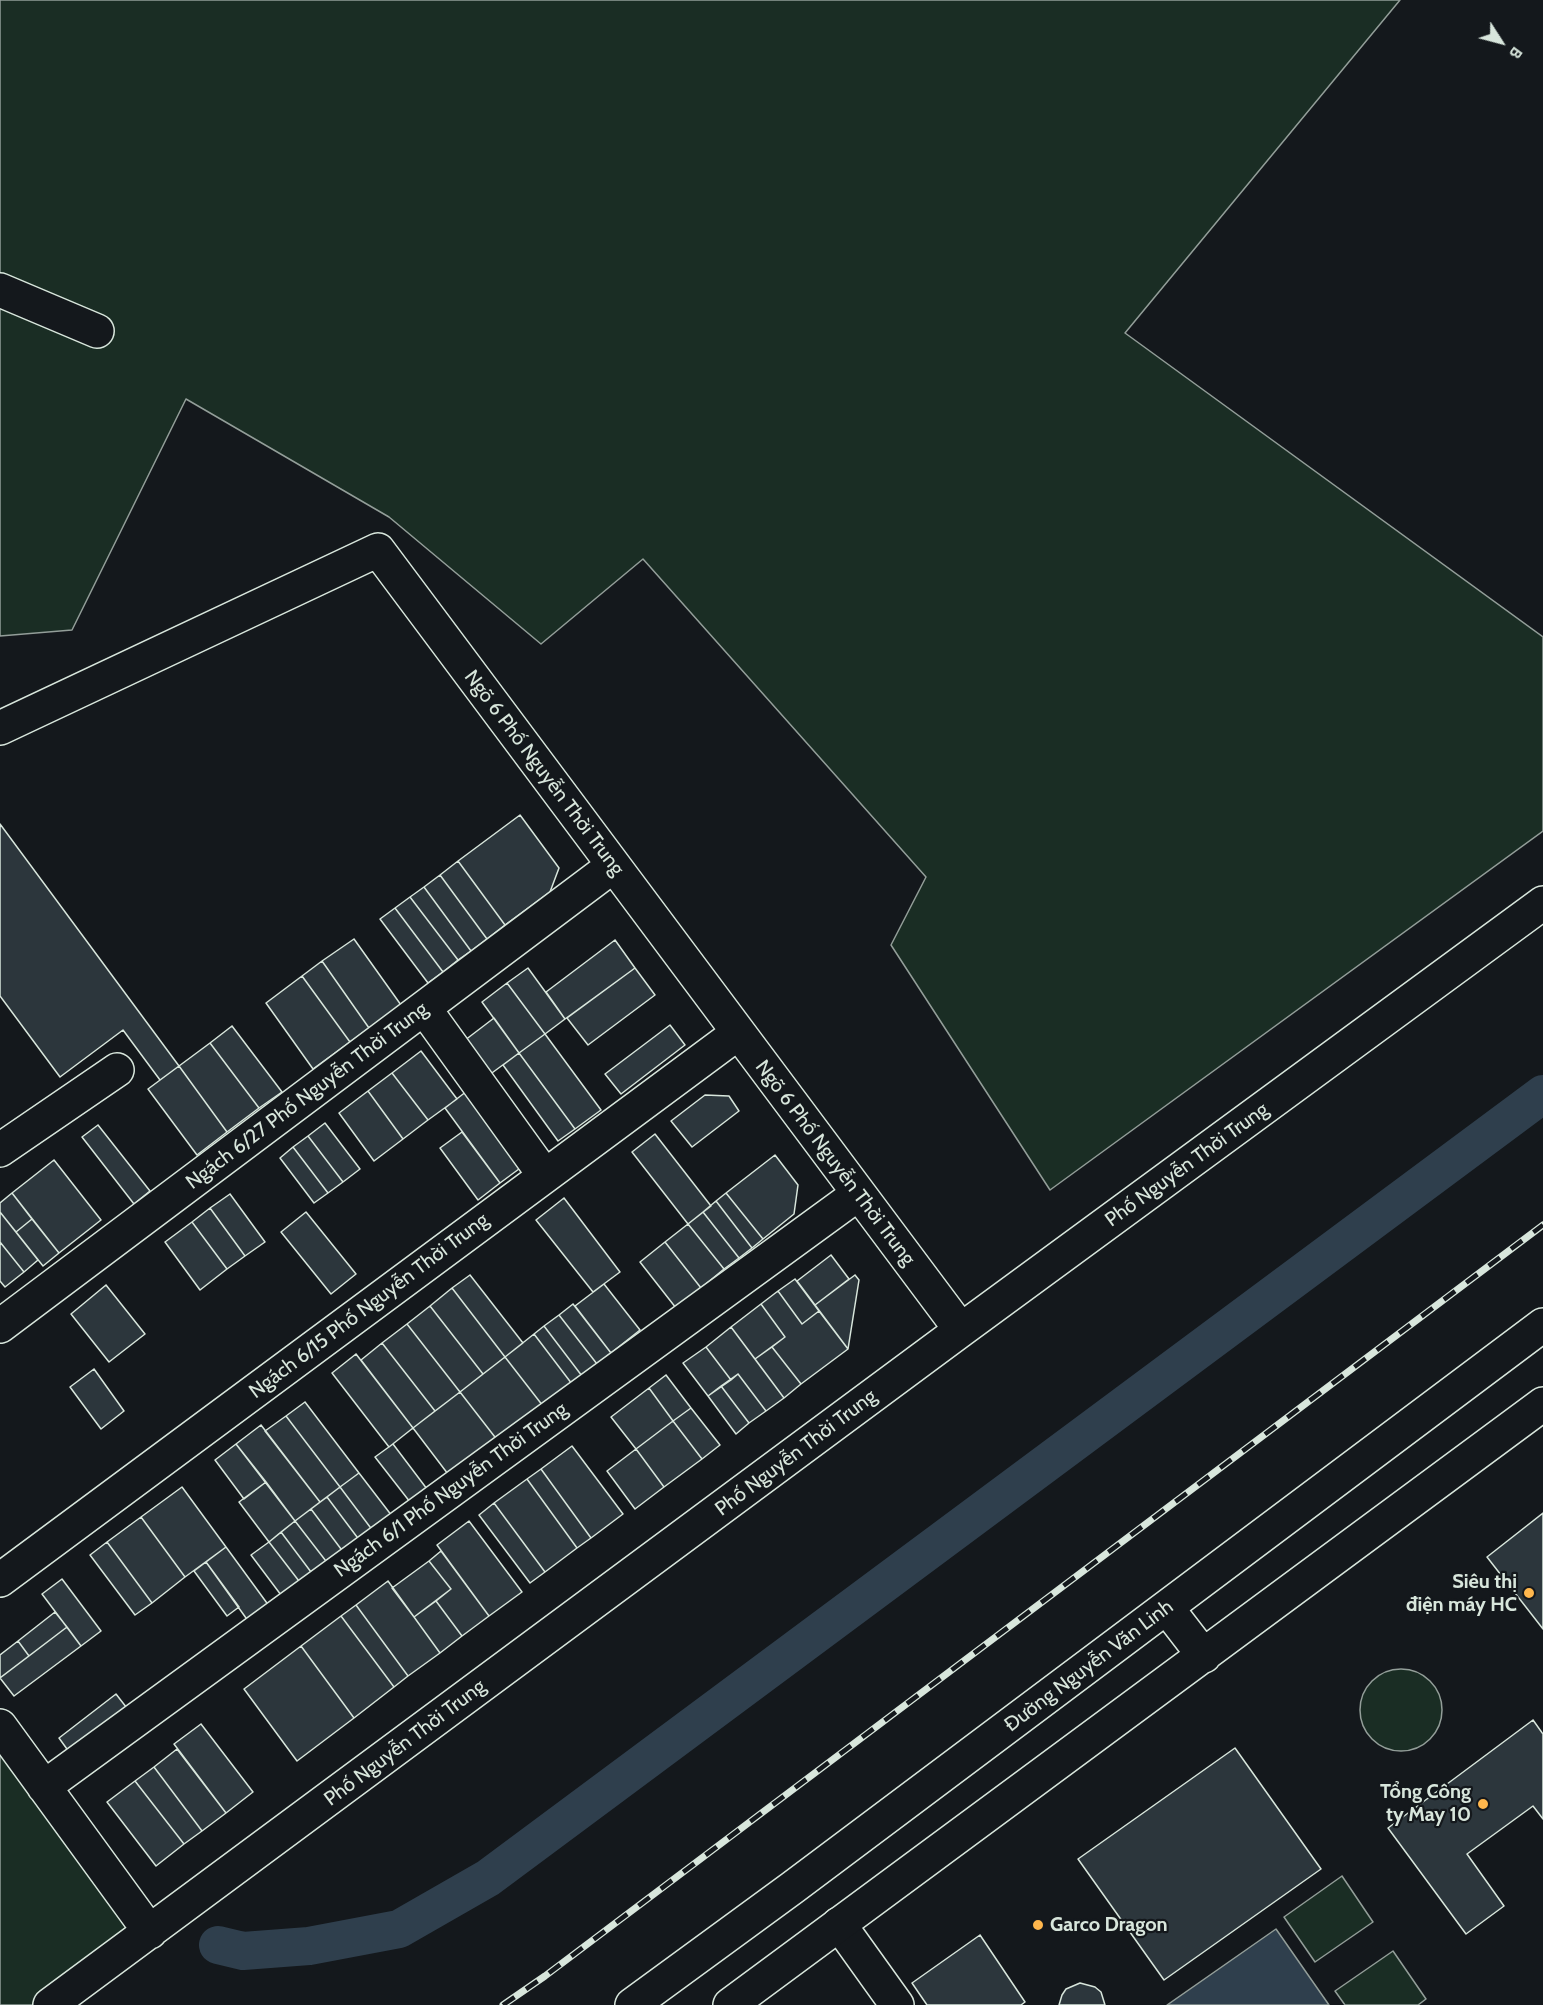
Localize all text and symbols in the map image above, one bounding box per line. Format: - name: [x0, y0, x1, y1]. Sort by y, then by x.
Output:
- north arrow: [1471, 12, 1531, 72]
- text: B: [1505, 43, 1527, 63]
- street label: Ngõ 6 Phố Nguyễn Thời Trung: [459, 666, 629, 880]
- street label: Ngách 6/27 Phố Nguyễn Thời Trung: [181, 997, 433, 1195]
- street label: Ngõ 6 Phố Nguyễn Thời Trung: [750, 1056, 920, 1270]
- street label: Phố Nguyễn Thời Trung: [1101, 1098, 1273, 1232]
- street label: Ngách 6/15 Phố Nguyễn Thời Trung: [245, 1208, 493, 1404]
- street label: Phố Nguyễn Thời Trung: [711, 1385, 881, 1521]
- street label: Ngách 6/1 Phố Nguyễn Thời Trung: [330, 1397, 572, 1583]
- place label: Siêu thị điện máy HC: [1406, 1570, 1517, 1617]
- marker: Siêu thị điện máy HC: [1522, 1586, 1536, 1600]
- street label: Đường Nguyễn Văn Linh: [1000, 1595, 1178, 1737]
- street label: Phố Nguyễn Thời Trung: [320, 1675, 490, 1811]
- place label: Tổng Công ty May 10: [1380, 1780, 1471, 1827]
- marker: Tổng Công ty May 10: [1476, 1797, 1490, 1811]
- place label: Garco Dragon: [1050, 1913, 1168, 1937]
- marker: Garco Dragon: [1031, 1918, 1045, 1932]

